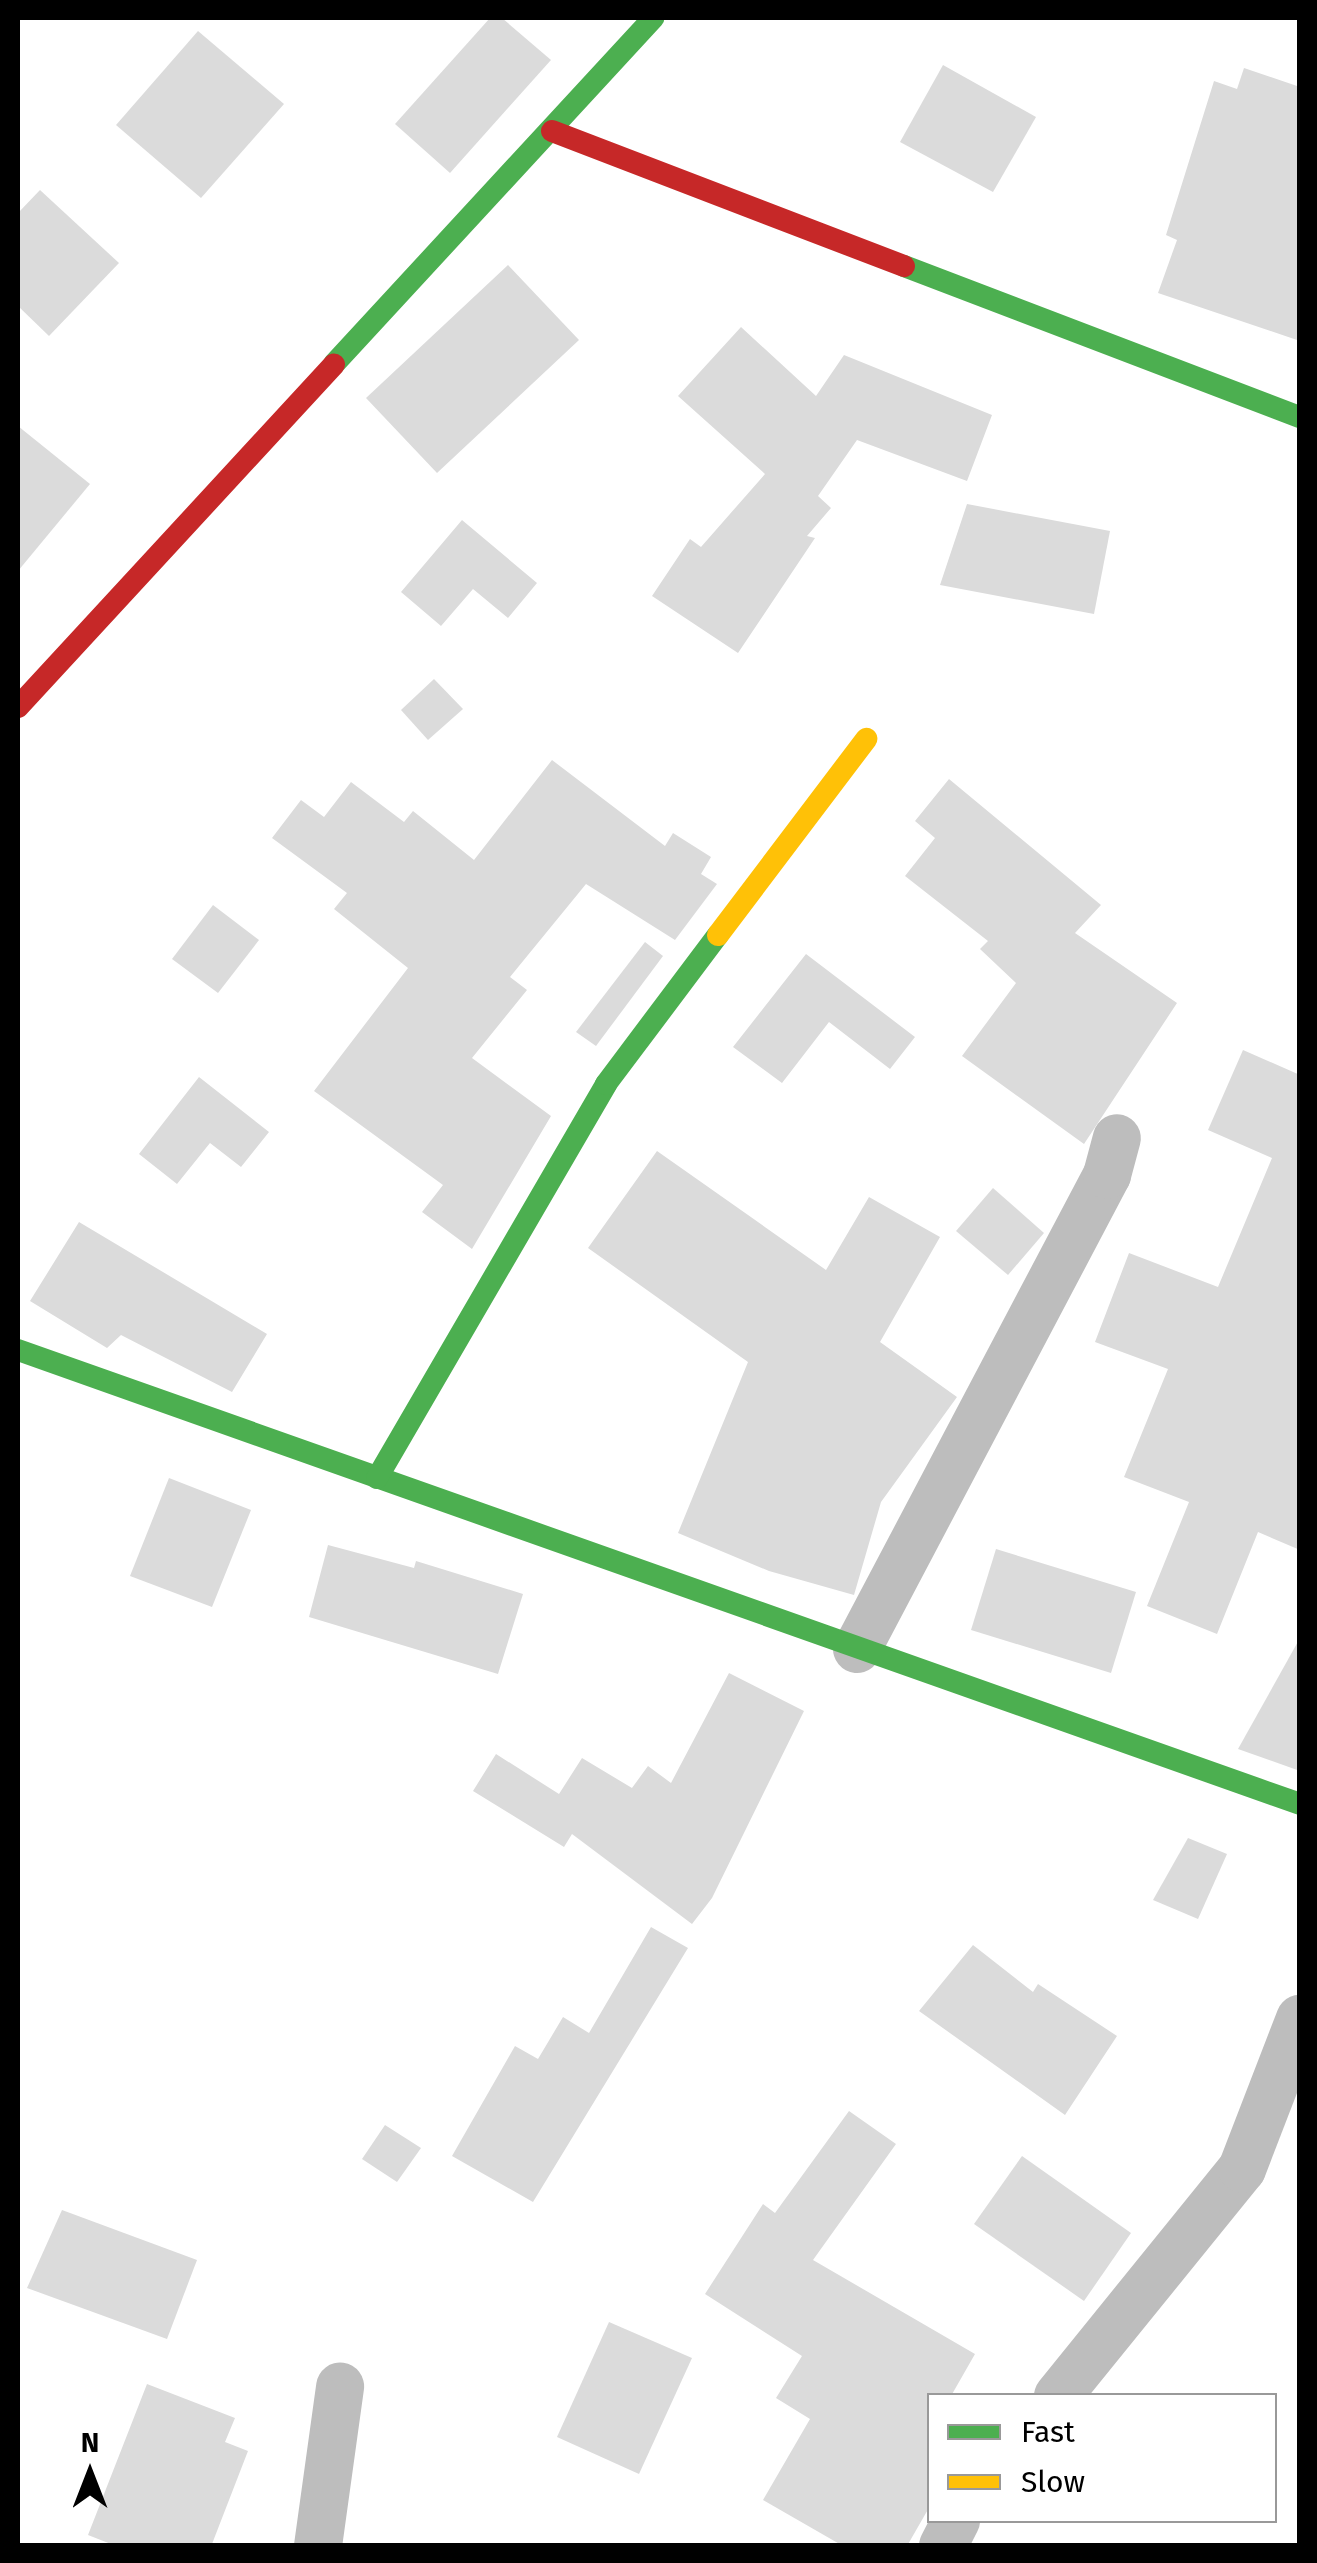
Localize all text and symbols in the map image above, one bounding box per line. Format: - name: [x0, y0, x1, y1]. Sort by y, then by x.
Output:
- legend: [927, 2393, 1277, 2523]
- text: Fast: [1021, 2414, 1075, 2450]
- north arrow: [40, 2423, 140, 2523]
- text: N: [81, 2426, 99, 2459]
- text: Slow: [1021, 2464, 1085, 2500]

